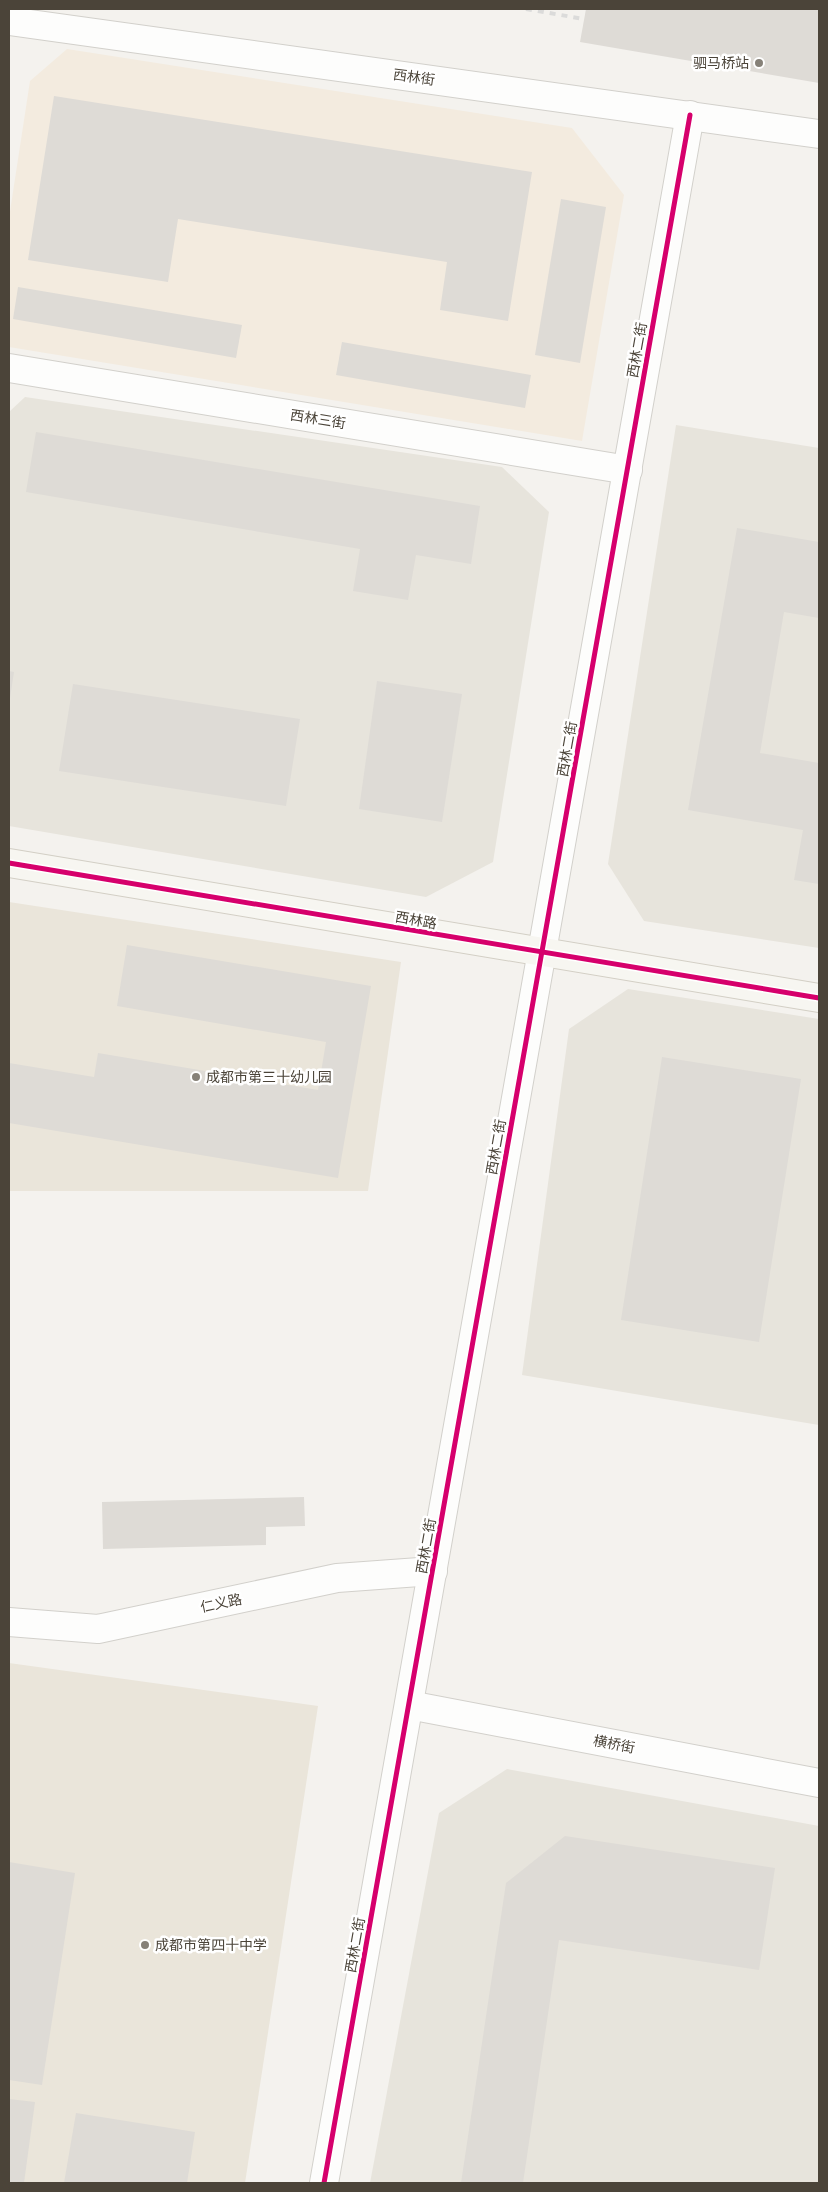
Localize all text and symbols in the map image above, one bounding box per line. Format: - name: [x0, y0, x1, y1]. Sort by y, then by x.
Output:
- place label: 驷马桥站: [693, 54, 749, 72]
- marker: 驷马桥站: [753, 57, 765, 69]
- street label: 西林街: [392, 65, 436, 89]
- street label: 西林二街: [623, 321, 651, 379]
- street label: 西林三街: [289, 406, 347, 432]
- street label: 西林二街: [553, 720, 581, 778]
- street label: 西林路: [394, 907, 438, 933]
- place label: 成都市第三十幼儿园: [206, 1068, 332, 1086]
- marker: 成都市第三十幼儿园: [190, 1071, 202, 1083]
- street label: 西林二街: [482, 1118, 510, 1176]
- street label: 西林二街: [412, 1517, 440, 1575]
- street label: 仁义路: [199, 1590, 243, 1616]
- street label: 横桥街: [592, 1731, 636, 1757]
- street label: 西林二街: [341, 1916, 369, 1974]
- place label: 成都市第四十中学: [155, 1936, 267, 1954]
- marker: 成都市第四十中学: [139, 1939, 151, 1951]

